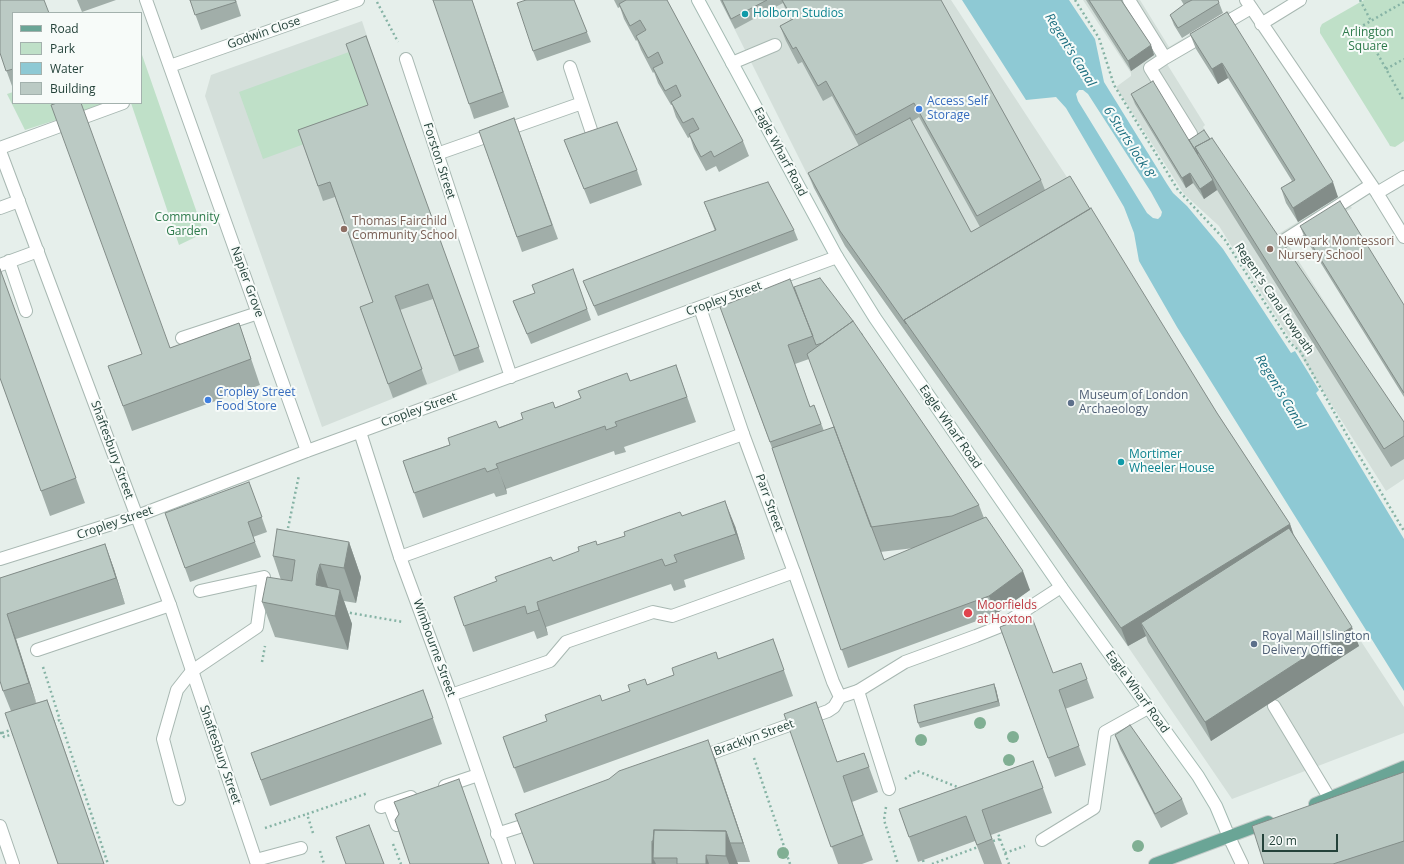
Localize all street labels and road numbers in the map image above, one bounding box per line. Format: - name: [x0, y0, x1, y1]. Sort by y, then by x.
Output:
- street label: Godwin Close: [226, 14, 302, 52]
- street label: Eagle Wharf Road: [751, 105, 809, 199]
- street label: Forston Street: [420, 121, 458, 201]
- street label: Regent's Canal towpath: [1231, 241, 1317, 357]
- street label: Napier Grove: [228, 245, 266, 319]
- street label: Cropley Street: [684, 279, 764, 319]
- street label: Eagle Wharf Road: [916, 383, 984, 471]
- street label: Cropley Street: [379, 390, 459, 430]
- street label: Shaftesbury Street: [88, 399, 136, 501]
- street label: Parr Street: [752, 472, 786, 534]
- street label: Cropley Street: [75, 503, 155, 543]
- street label: Wimbourne Street: [410, 597, 458, 699]
- street label: Eagle Wharf Road: [1102, 648, 1172, 736]
- street label: Shaftesbury Street: [196, 704, 244, 806]
- street label: Bracklyn Street: [712, 717, 796, 759]

